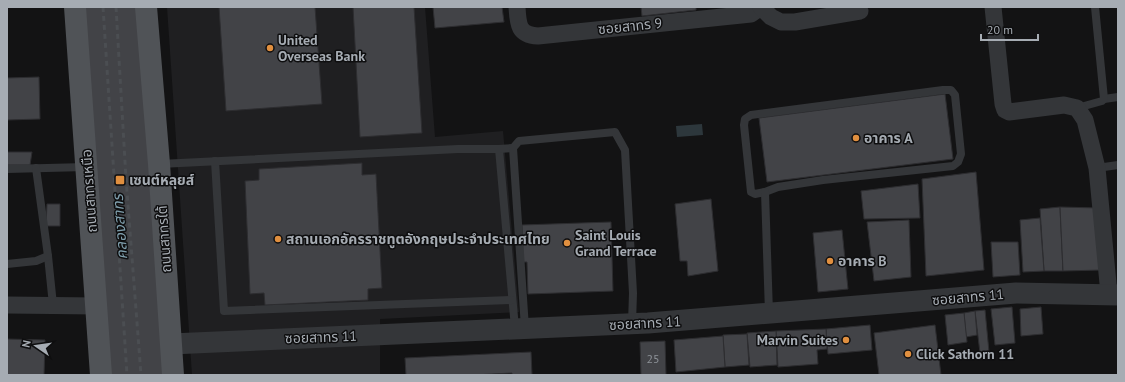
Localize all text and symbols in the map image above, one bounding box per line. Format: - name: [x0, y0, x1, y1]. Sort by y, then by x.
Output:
- street label: ซอยสาทร 9: [597, 14, 663, 38]
- scale bar: [981, 16, 1038, 42]
- text: 20 m: [987, 22, 1013, 37]
- place label: United Overseas Bank: [278, 31, 365, 65]
- marker: United Overseas Bank: [265, 43, 275, 53]
- place label: อาคาร A: [864, 129, 913, 147]
- marker: อาคาร A: [851, 133, 861, 143]
- street label: ถนนสาทรเหนือ: [77, 149, 101, 233]
- place label: เซนต์หลุยส์: [129, 171, 195, 189]
- marker: เซนต์หลุยส์: [114, 174, 126, 186]
- water label: คลองสาทร: [108, 192, 131, 260]
- street label: ถนนสาทรใต้: [153, 205, 175, 273]
- place label: Saint Louis Grand Terrace: [575, 226, 657, 260]
- place label: สถานเอกอัครราชทูตอังกฤษประจำประเทศไทย: [286, 230, 550, 249]
- marker: สถานเอกอัครราชทูตอังกฤษประจำประเทศไทย: [273, 234, 283, 244]
- marker: Saint Louis Grand Terrace: [562, 238, 572, 248]
- place label: อาคาร B: [838, 252, 887, 270]
- marker: อาคาร B: [825, 256, 835, 266]
- street label: ซอยสาทร 11: [931, 285, 1005, 309]
- street label: ซอยสาทร 11: [608, 312, 682, 334]
- north arrow: [16, 326, 56, 366]
- street label: ซอยสาทร 11: [285, 327, 357, 347]
- place label: Marvin Suites: [757, 331, 838, 349]
- marker: Marvin Suites: [841, 335, 851, 345]
- text: N: [19, 339, 34, 349]
- place label: Click Sathorn 11: [916, 345, 1014, 363]
- marker: Click Sathorn 11: [903, 349, 913, 359]
- house number: 25: [646, 351, 660, 366]

